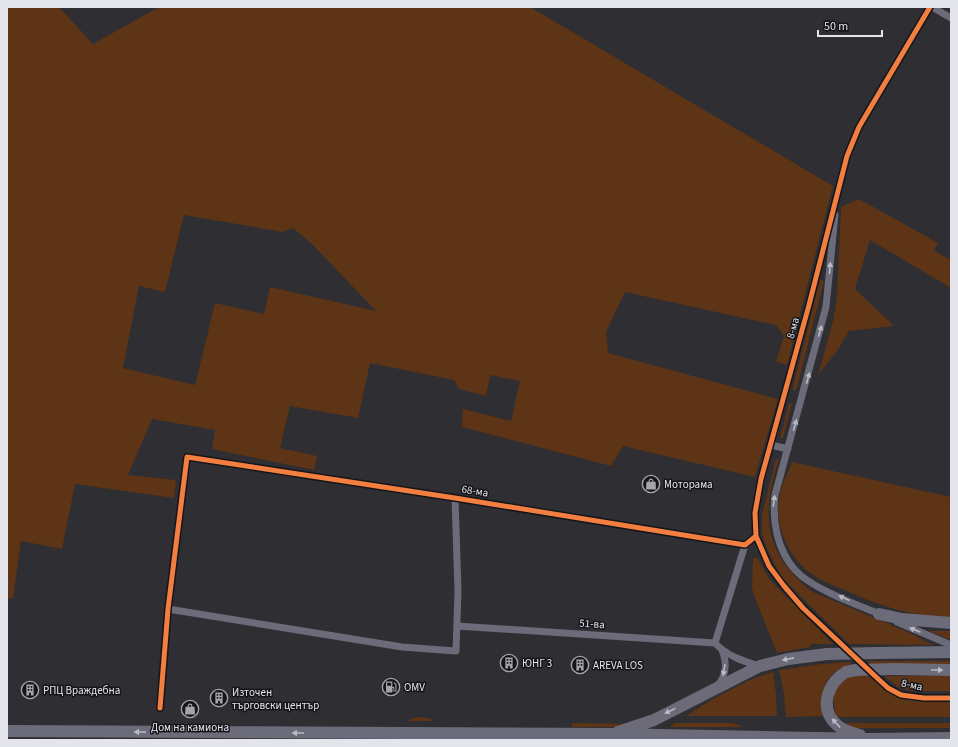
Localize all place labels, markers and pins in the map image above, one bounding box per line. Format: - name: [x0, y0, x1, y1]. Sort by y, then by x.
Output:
- shop icon: Моторама: [641, 474, 661, 494]
- place label: Моторама: [664, 477, 713, 492]
- building icon: ЮНГ 3: [499, 653, 519, 673]
- building icon: AREVA LOS: [570, 655, 590, 675]
- place label: ЮНГ 3: [522, 656, 552, 671]
- place label: AREVA LOS: [593, 658, 643, 673]
- fuel station icon: OMV: [381, 677, 401, 697]
- building icon: РПЦ Враждебна: [20, 680, 40, 700]
- place label: OMV: [404, 680, 425, 695]
- place label: РПЦ Враждебна: [43, 683, 120, 698]
- place label: Източен търговски център: [232, 685, 319, 713]
- building icon: Източен търговски център: [209, 688, 229, 708]
- shop icon: Дом на камиона: [180, 699, 200, 719]
- place label: Дом на камиона: [151, 720, 229, 735]

